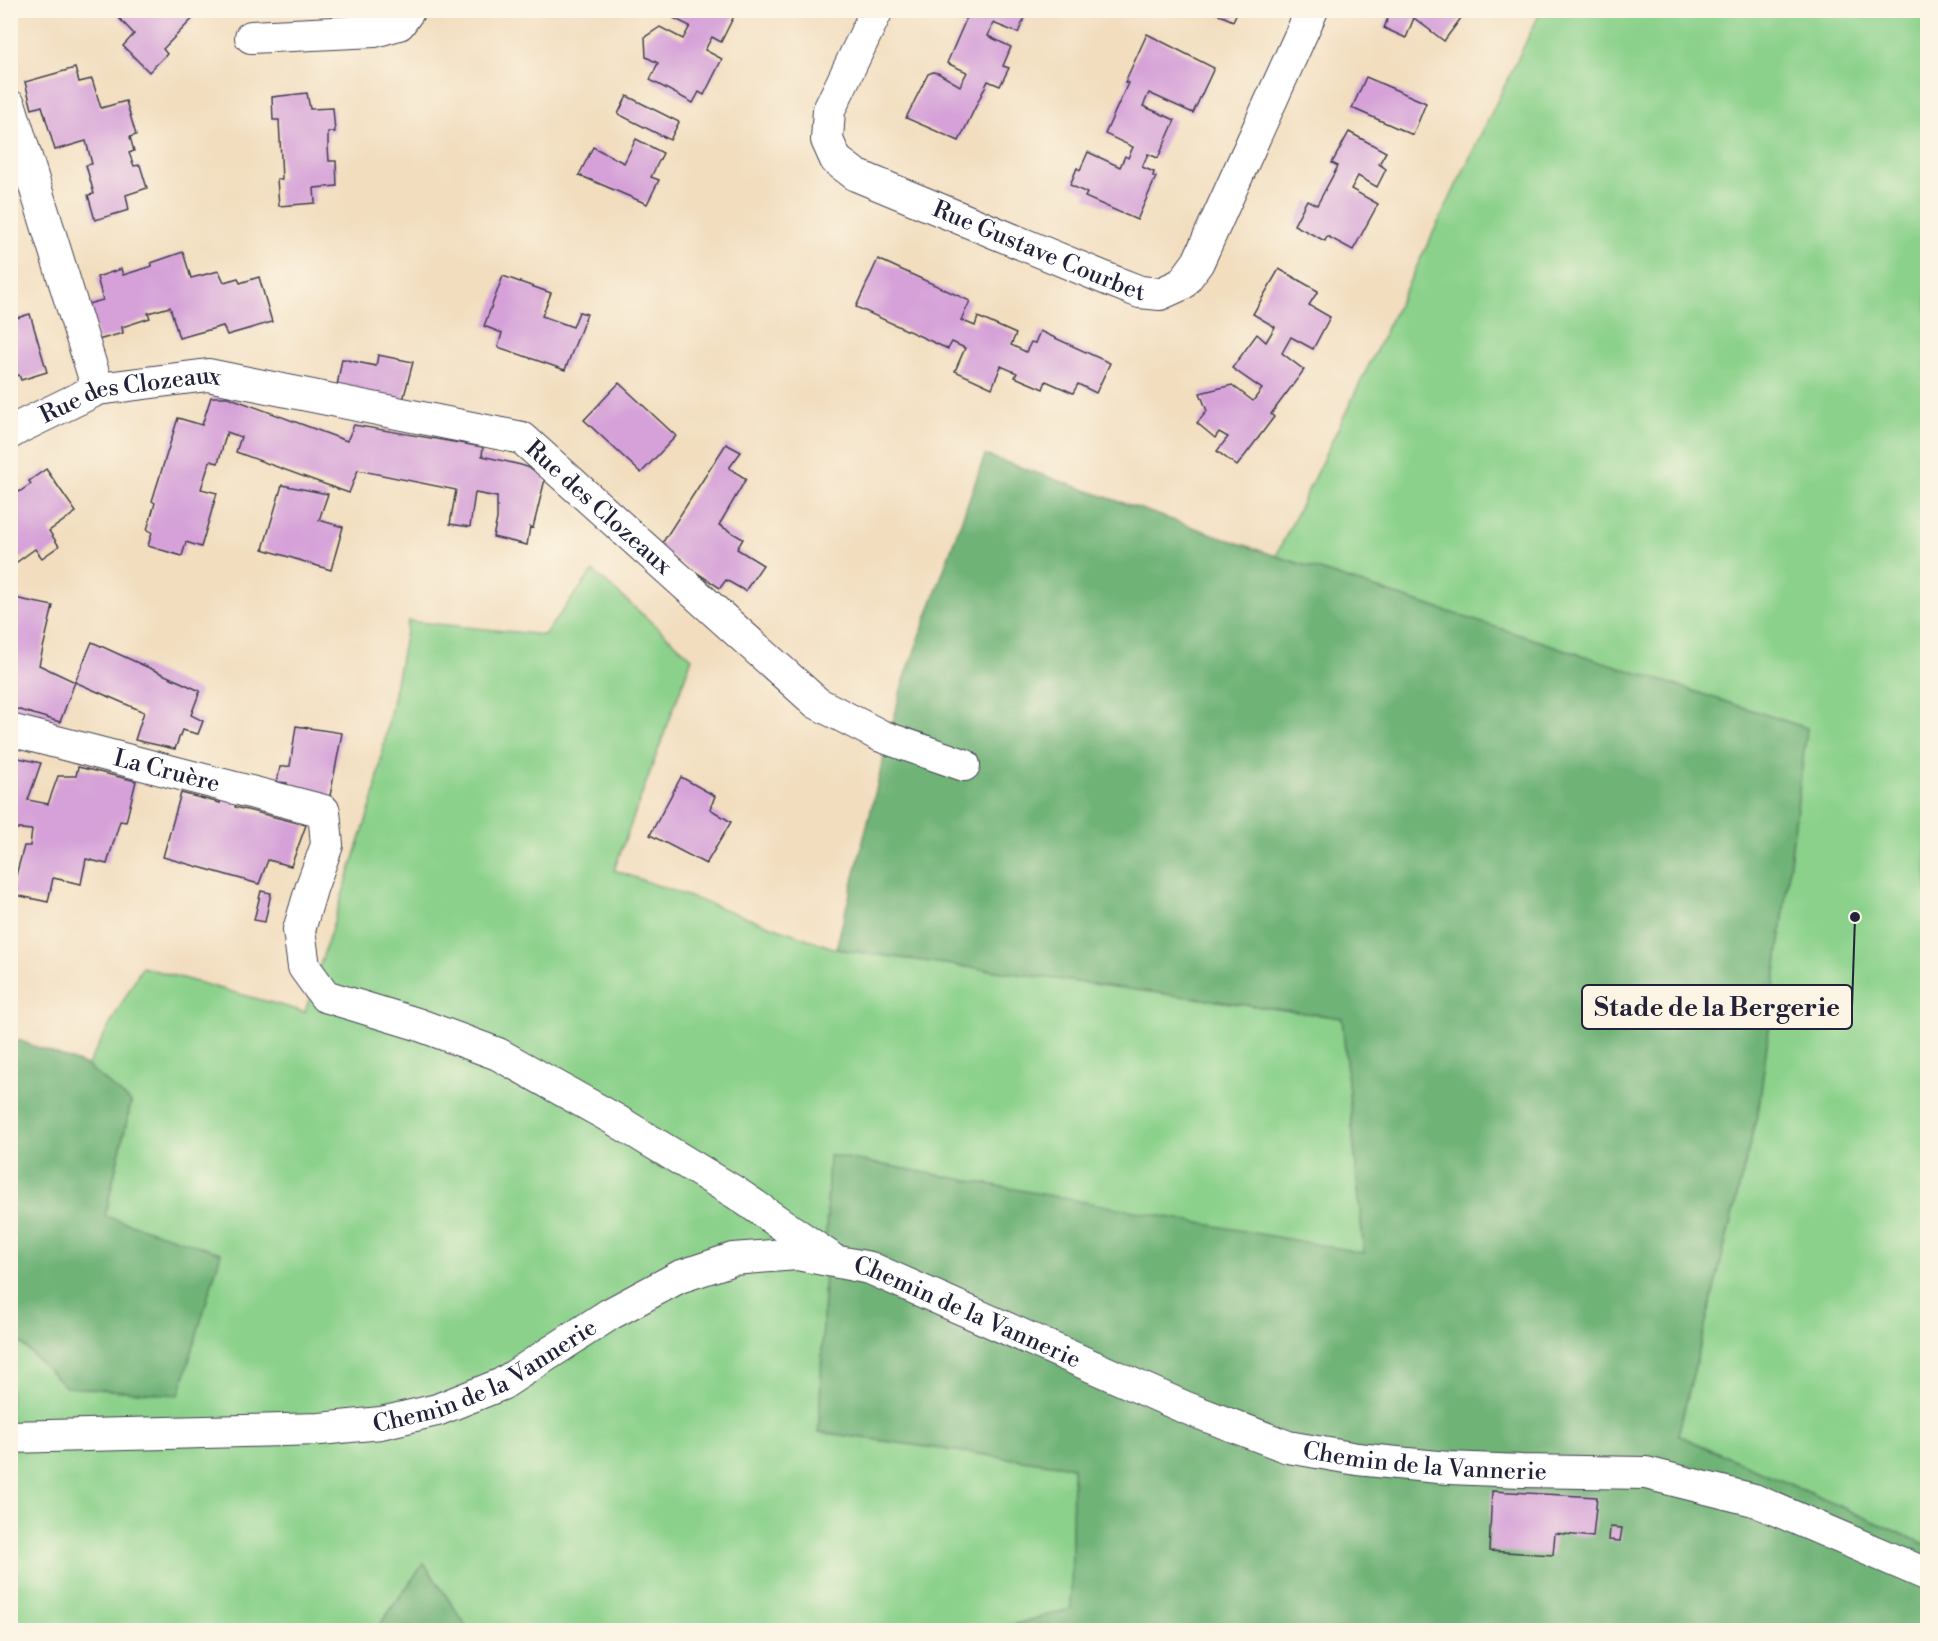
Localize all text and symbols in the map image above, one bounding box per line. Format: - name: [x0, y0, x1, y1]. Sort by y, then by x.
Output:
- street label: Rue Gustave Courbet: [928, 194, 1146, 308]
- street label: Rue des Clozeaux: [35, 361, 225, 431]
- street label: Rue des Clozeaux: [519, 434, 679, 582]
- street label: La Cruère: [110, 743, 223, 800]
- callout: Stade de la Bergerie: [1582, 985, 1852, 1029]
- text: Stade de la Bergerie: [1594, 992, 1840, 1024]
- street label: Chemin de la Vannerie: [851, 1251, 1085, 1375]
- street label: Chemin de la Vannerie: [370, 1313, 603, 1440]
- street label: Chemin de la Vannerie: [1300, 1436, 1547, 1487]

